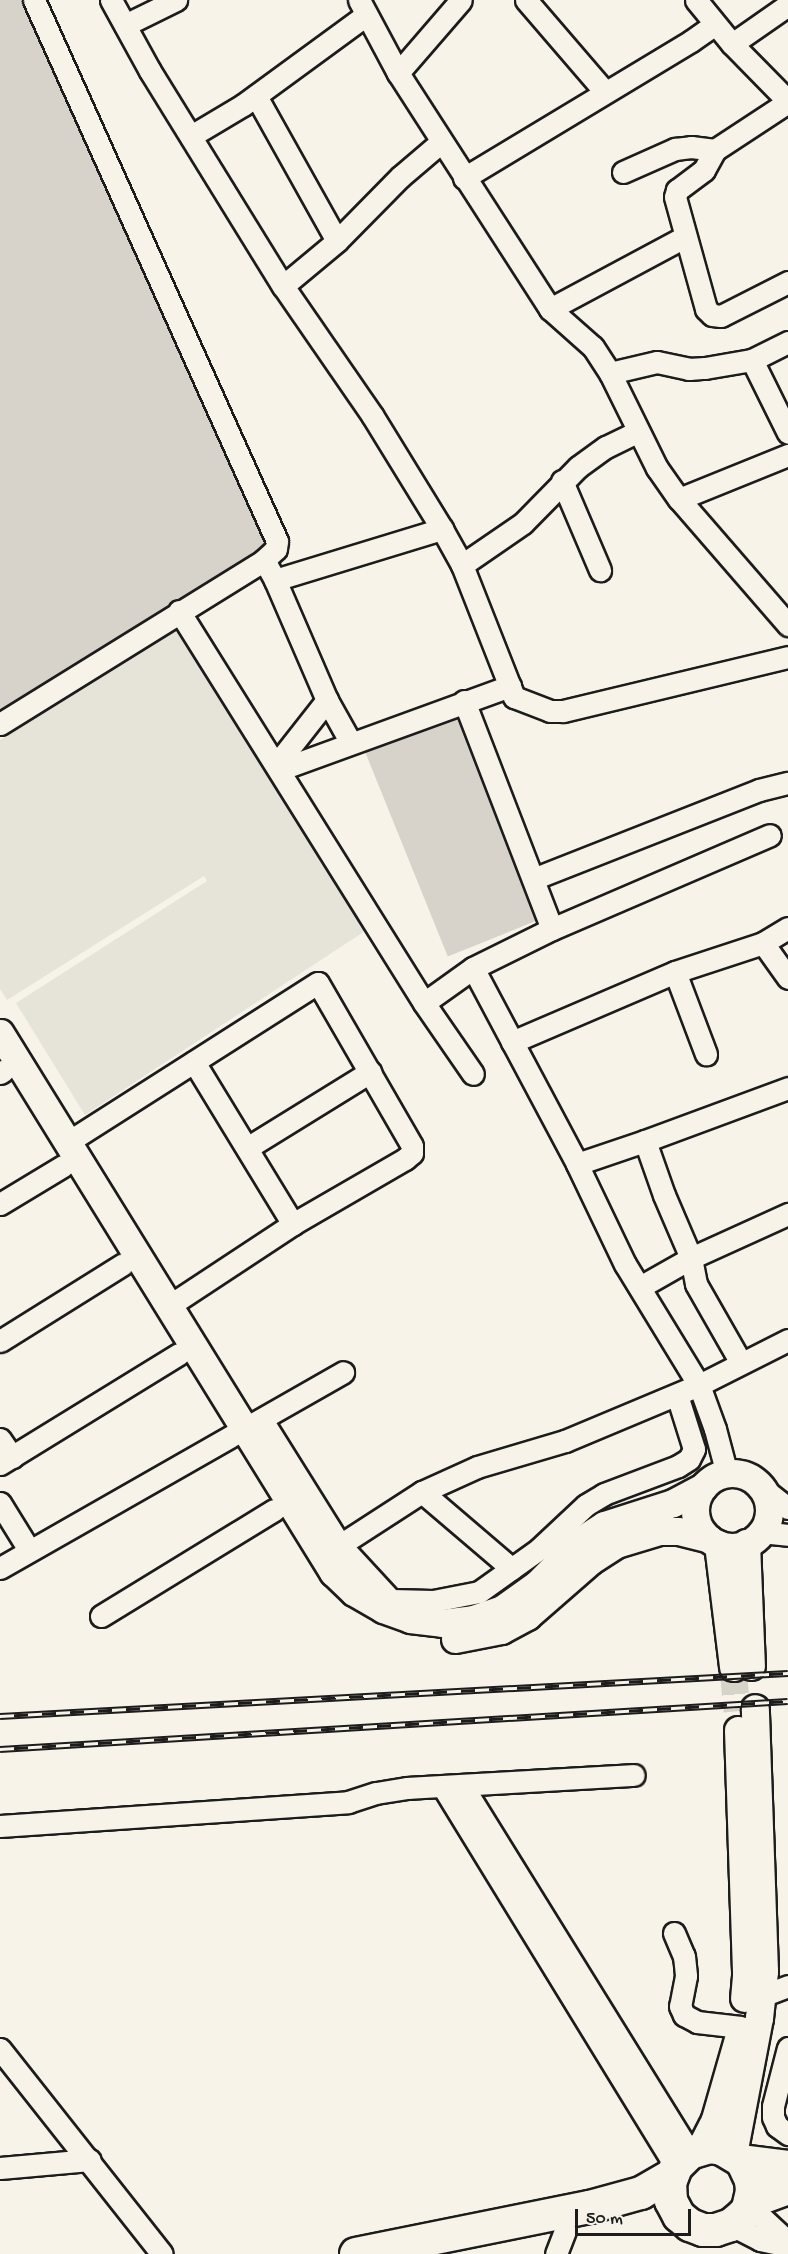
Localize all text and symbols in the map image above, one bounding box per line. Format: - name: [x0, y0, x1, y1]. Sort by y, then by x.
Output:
- scale bar: [578, 2197, 694, 2235]
- text: 50 m: [586, 2209, 623, 2230]

